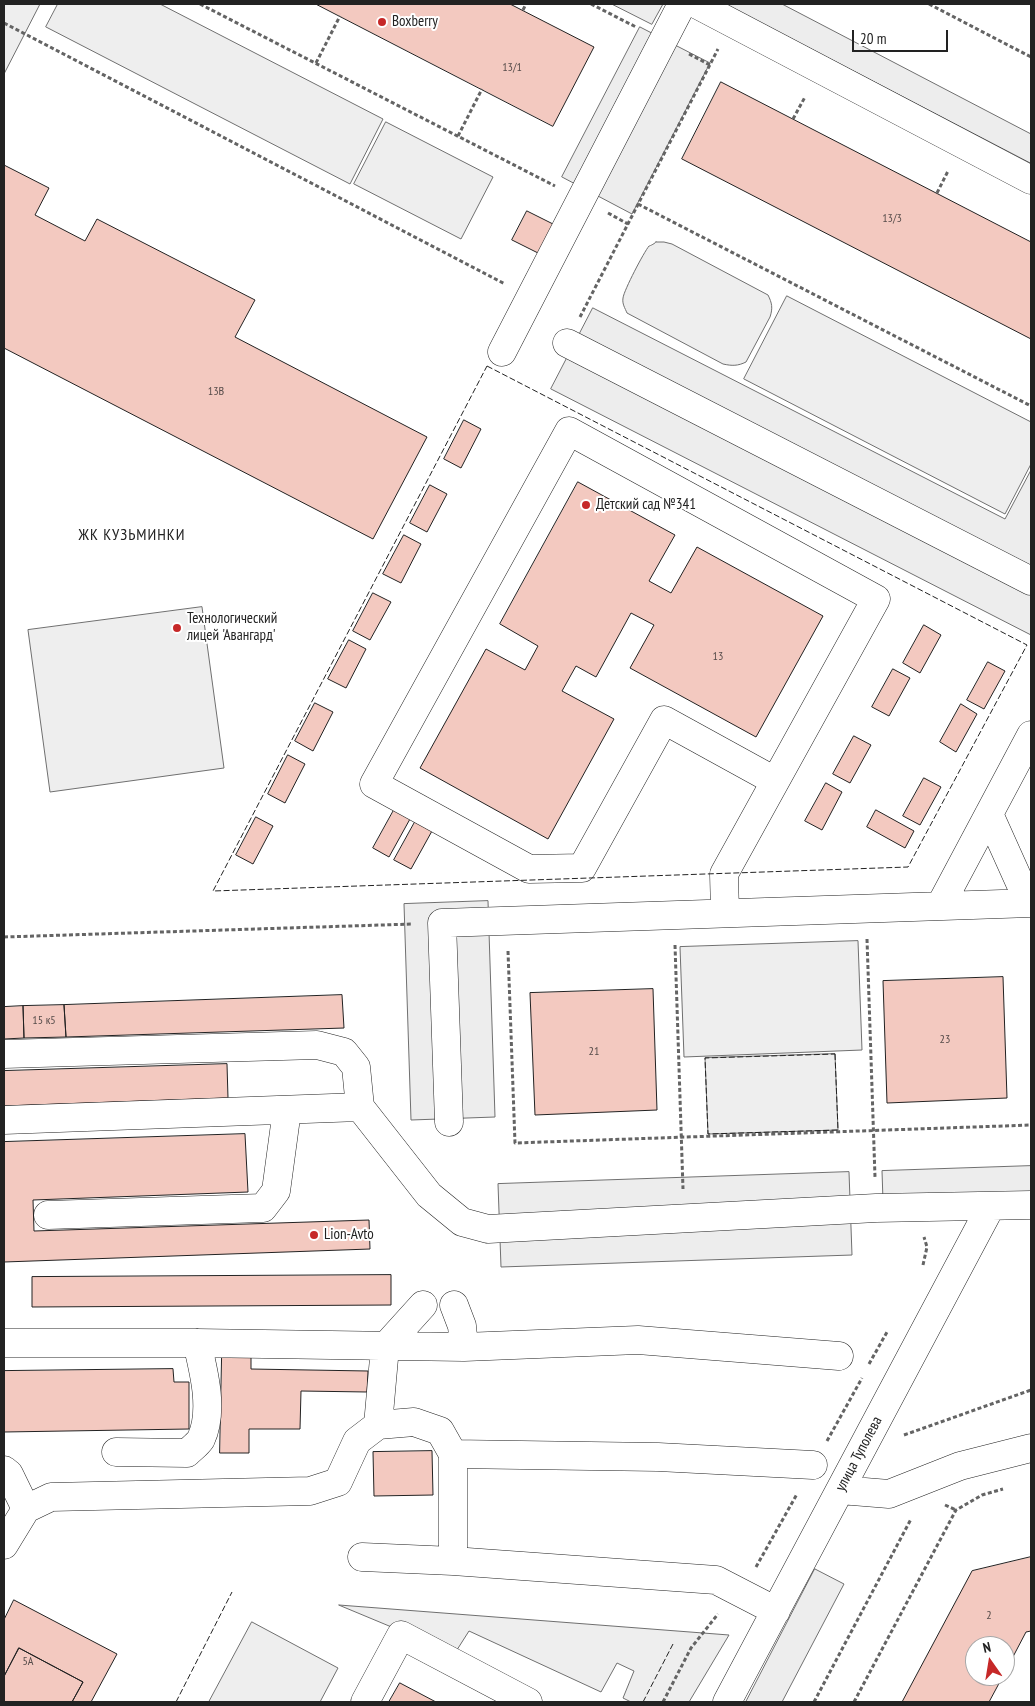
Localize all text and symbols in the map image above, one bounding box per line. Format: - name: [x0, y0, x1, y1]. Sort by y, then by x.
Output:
- place label: Boxberry: [392, 13, 438, 31]
- marker: Boxberry: [376, 16, 388, 28]
- scale bar: [855, 20, 951, 52]
- text: 20 m: [860, 29, 886, 48]
- house number: 13/1: [502, 61, 522, 75]
- house number: 13/3: [882, 212, 902, 226]
- house number: 13В: [208, 385, 224, 399]
- place label: Детский сад №341: [596, 496, 696, 514]
- marker: Детский сад №341: [580, 499, 592, 511]
- district label: ЖК КУЗЬМИНКИ: [77, 525, 187, 545]
- place label: Технологический лицей 'Авангард': [187, 610, 277, 645]
- marker: Технологический лицей 'Авангард': [171, 622, 183, 634]
- house number: 13: [713, 650, 723, 664]
- house number: 15 к5: [32, 1014, 56, 1028]
- house number: 23: [940, 1033, 950, 1047]
- house number: 21: [589, 1045, 599, 1059]
- place label: Lion-Avto: [324, 1226, 374, 1244]
- marker: Lion-Avto: [308, 1229, 320, 1241]
- street label: улица Туполева: [832, 1414, 886, 1494]
- house number: 2: [986, 1609, 992, 1623]
- north arrow: [965, 1636, 1015, 1686]
- text: N: [981, 1638, 993, 1657]
- house number: 5А: [22, 1655, 34, 1669]

